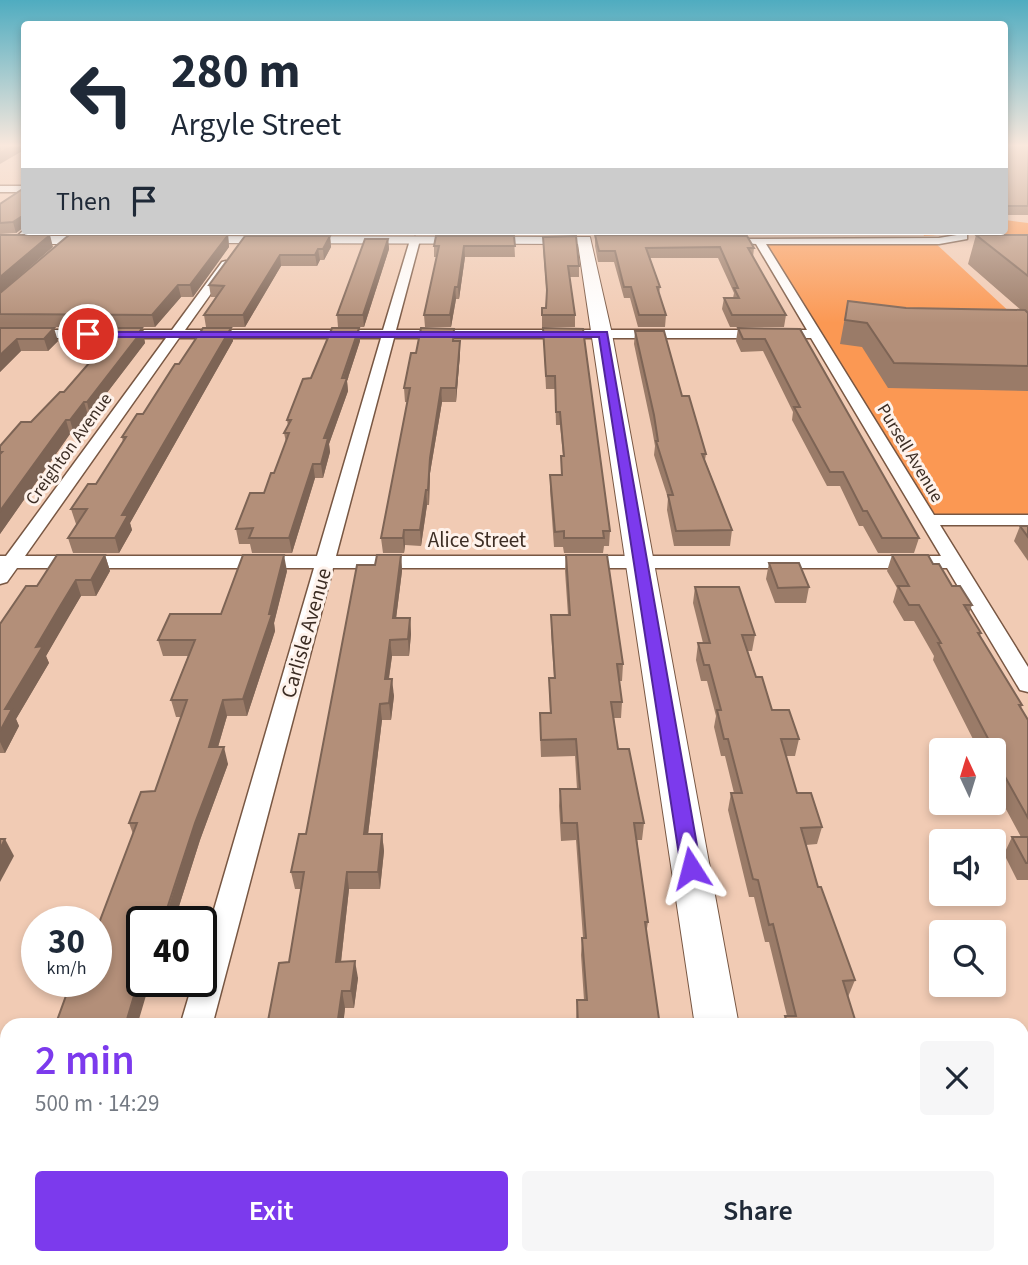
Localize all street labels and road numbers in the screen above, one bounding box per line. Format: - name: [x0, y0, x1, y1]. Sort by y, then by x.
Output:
- street label: Creighton Avenue: [20, 388, 118, 510]
- street label: Pursell Avenue: [871, 399, 949, 507]
- street label: Alice Street: [428, 525, 526, 555]
- street label: Carlisle Avenue: [273, 565, 339, 701]

